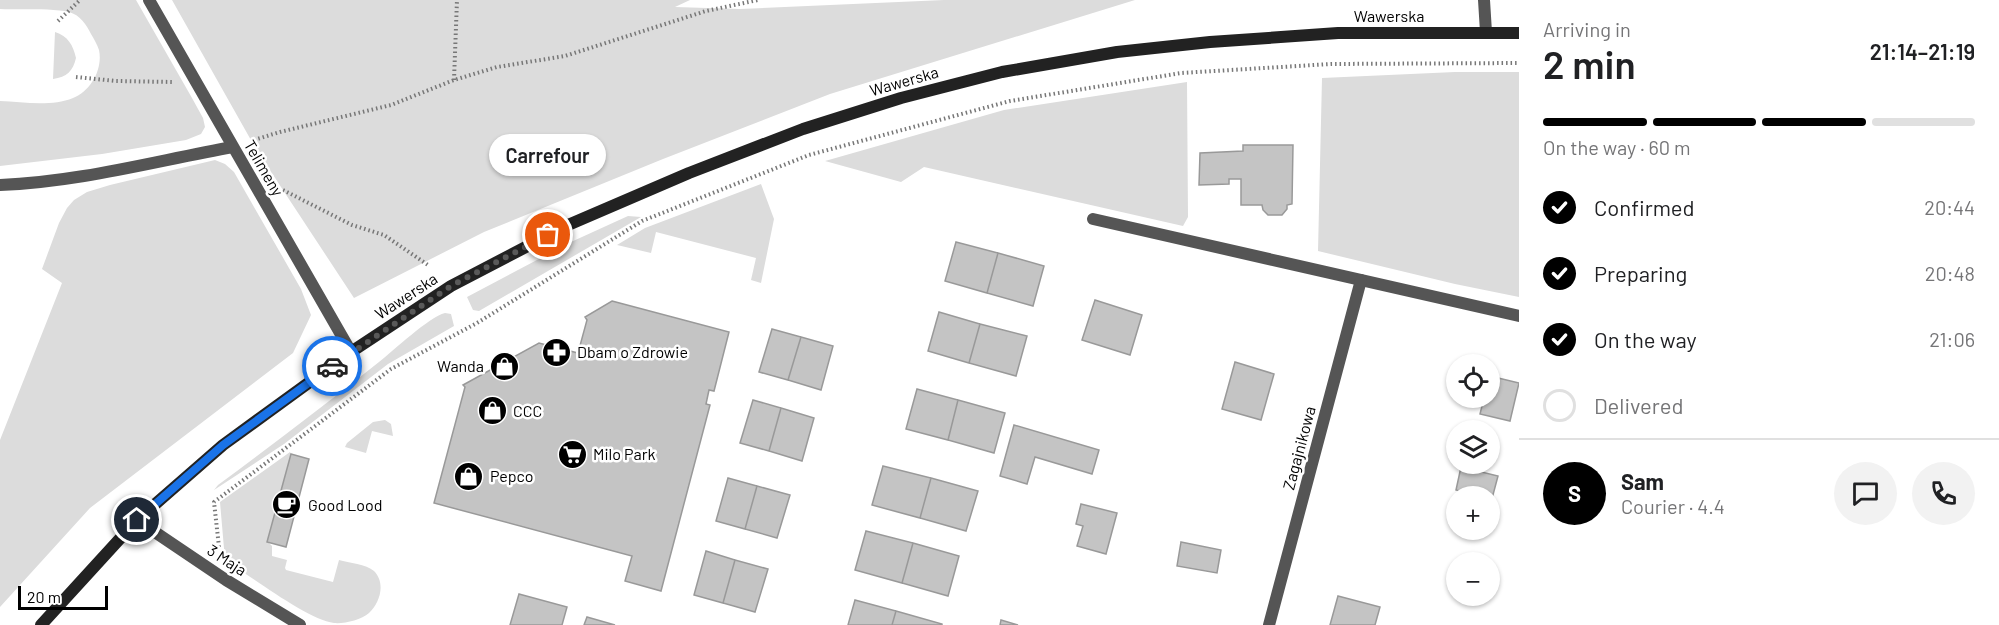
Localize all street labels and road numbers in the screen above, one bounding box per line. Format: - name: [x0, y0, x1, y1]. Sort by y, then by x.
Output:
- street label: Wawerska: [1354, 6, 1424, 25]
- street label: Wawerska: [867, 62, 940, 99]
- street label: Telimeny: [241, 136, 288, 200]
- street label: Wawerska: [371, 268, 441, 323]
- street label: Zagajnikowa: [1278, 404, 1319, 492]
- street label: 3 Maja: [204, 540, 251, 579]

